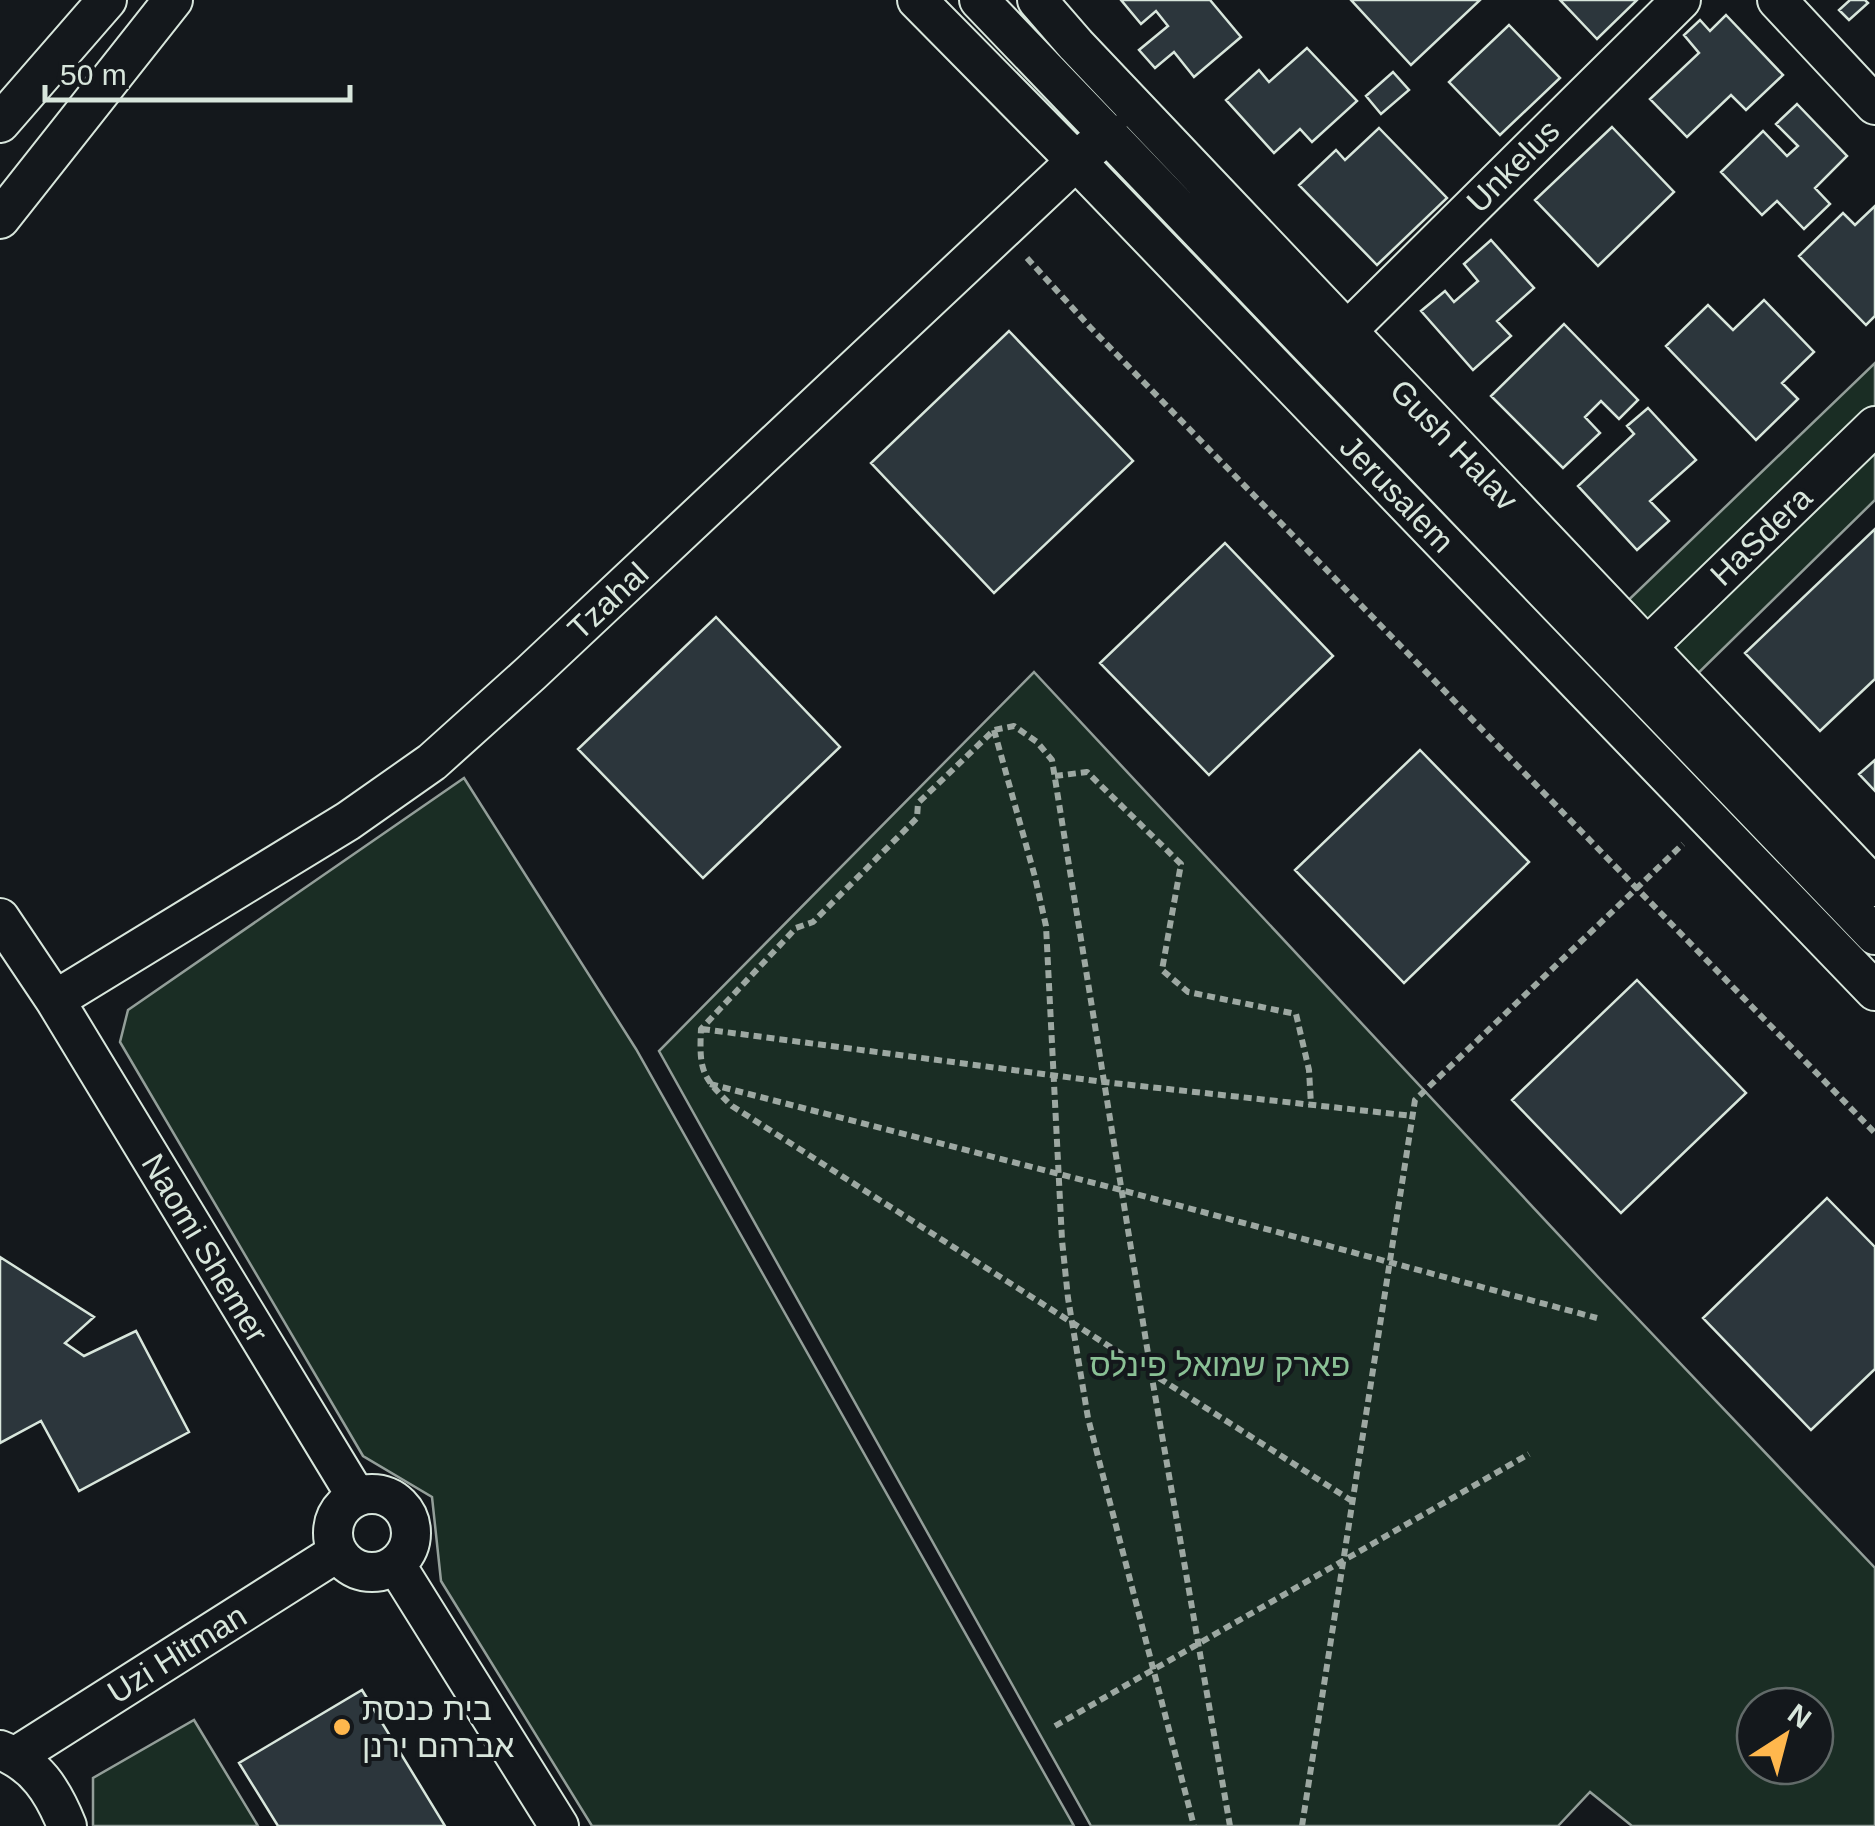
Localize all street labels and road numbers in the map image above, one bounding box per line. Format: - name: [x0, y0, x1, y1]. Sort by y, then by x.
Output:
- street label: Unkelus: [1459, 112, 1567, 220]
- street label: Gush Halav: [1383, 372, 1525, 518]
- street label: Jerusalem: [1333, 428, 1461, 560]
- street label: HaSdera: [1703, 479, 1819, 593]
- street label: Tzahal: [561, 555, 655, 647]
- street label: Naomi Shemer: [135, 1147, 276, 1349]
- street label: Uzi Hitman: [101, 1597, 253, 1711]

